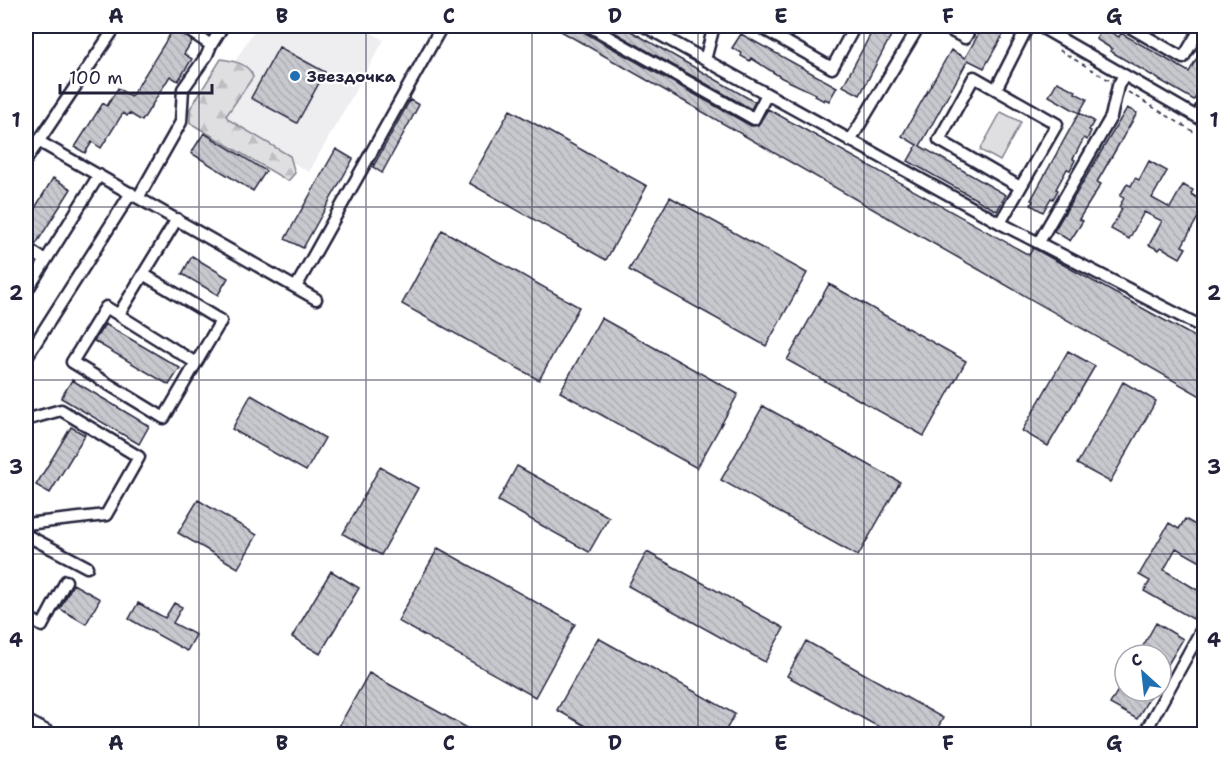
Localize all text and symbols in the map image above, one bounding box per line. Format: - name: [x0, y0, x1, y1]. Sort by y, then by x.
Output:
- text: A: [108, 3, 124, 29]
- text: B: [276, 3, 288, 29]
- text: C: [443, 3, 455, 29]
- text: D: [608, 3, 622, 29]
- text: E: [774, 3, 788, 29]
- text: F: [942, 3, 954, 29]
- text: G: [1106, 3, 1122, 29]
- scale bar: [60, 57, 212, 95]
- text: 100 m: [69, 66, 123, 90]
- place label: Звездочка: [307, 66, 396, 87]
- marker: Звездочка: [288, 69, 302, 83]
- text: 1: [11, 107, 21, 133]
- text: 1: [1209, 107, 1219, 133]
- text: 2: [9, 280, 23, 306]
- text: 2: [1207, 280, 1221, 306]
- text: 3: [9, 454, 23, 480]
- text: 3: [1207, 454, 1221, 480]
- text: 4: [9, 627, 23, 653]
- text: 4: [1207, 627, 1221, 653]
- north arrow: [1113, 643, 1173, 703]
- text: С: [1127, 648, 1146, 672]
- text: A: [108, 730, 124, 756]
- text: B: [276, 730, 288, 756]
- text: C: [443, 730, 455, 756]
- text: D: [608, 730, 622, 756]
- text: E: [774, 730, 788, 756]
- text: F: [942, 730, 954, 756]
- text: G: [1106, 730, 1122, 756]

